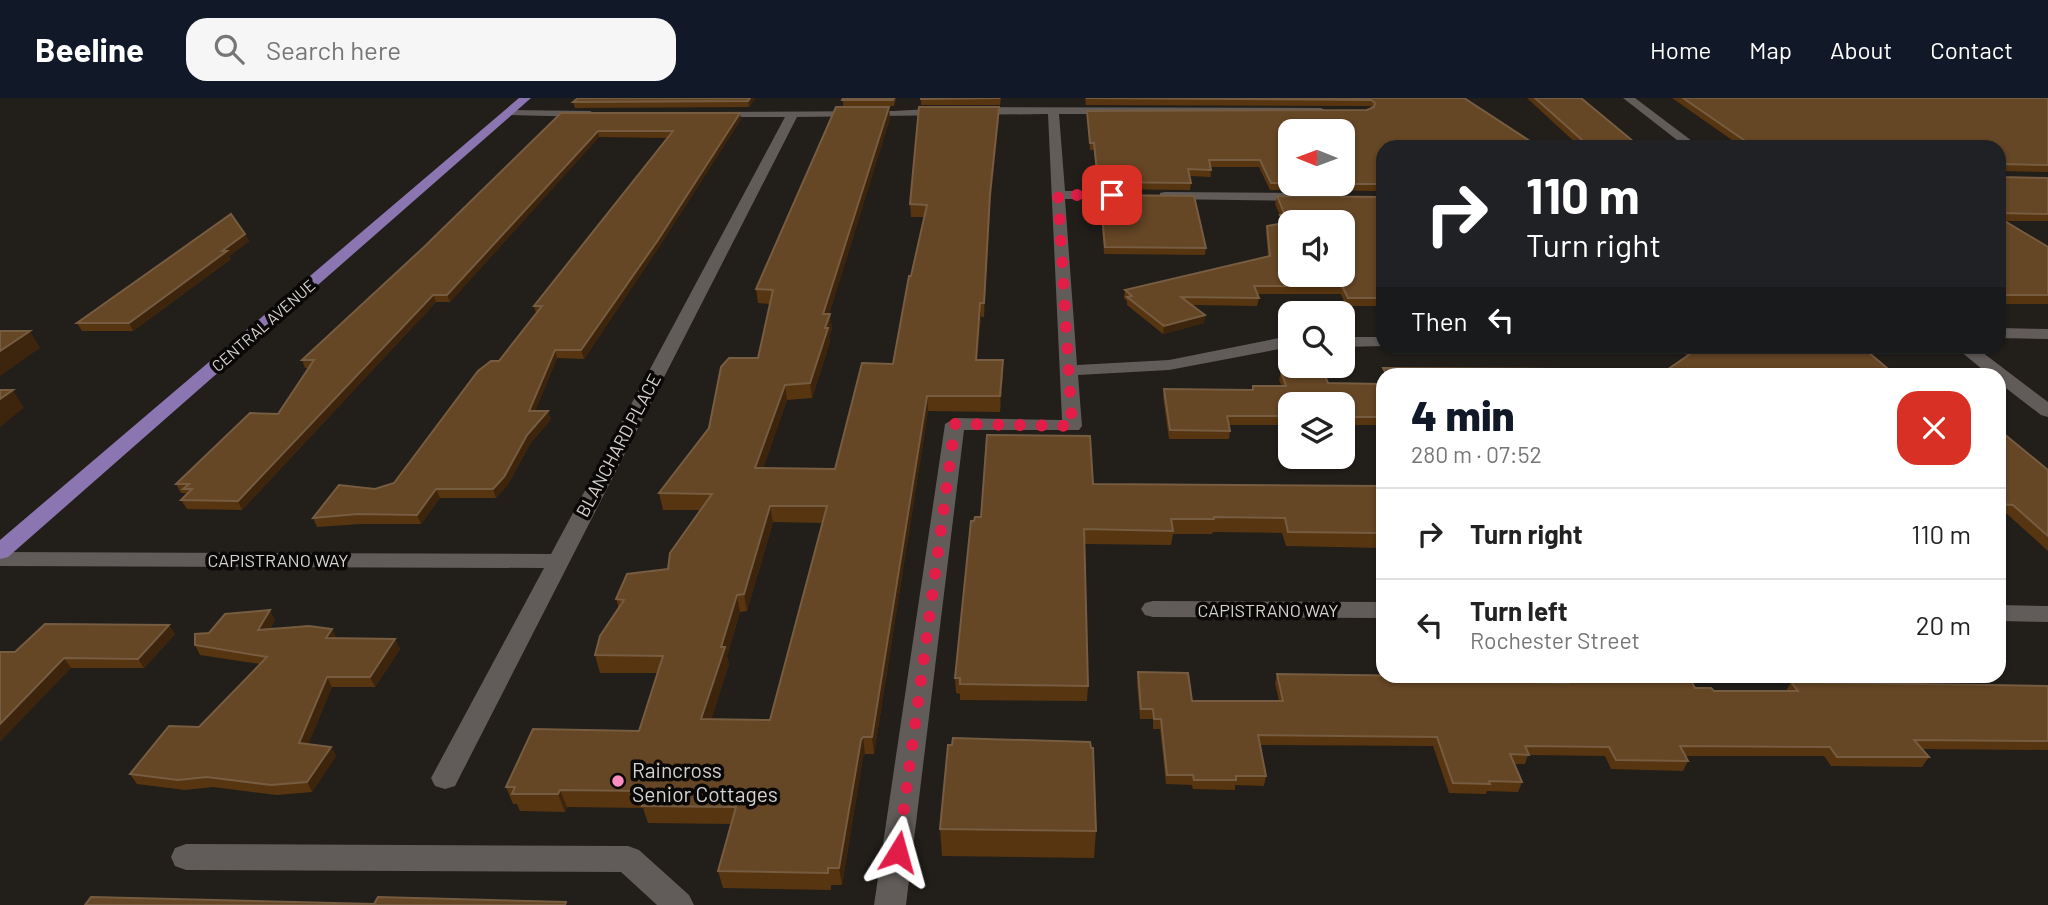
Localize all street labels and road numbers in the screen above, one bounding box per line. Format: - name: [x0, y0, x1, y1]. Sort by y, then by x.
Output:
- street label: CENTRAL AVENUE: [208, 275, 318, 375]
- street label: BLANCHARD PLACE: [571, 370, 665, 520]
- street label: CAPISTRANO WAY: [207, 549, 349, 571]
- street label: CAPISTRANO WAY: [1197, 599, 1339, 621]

